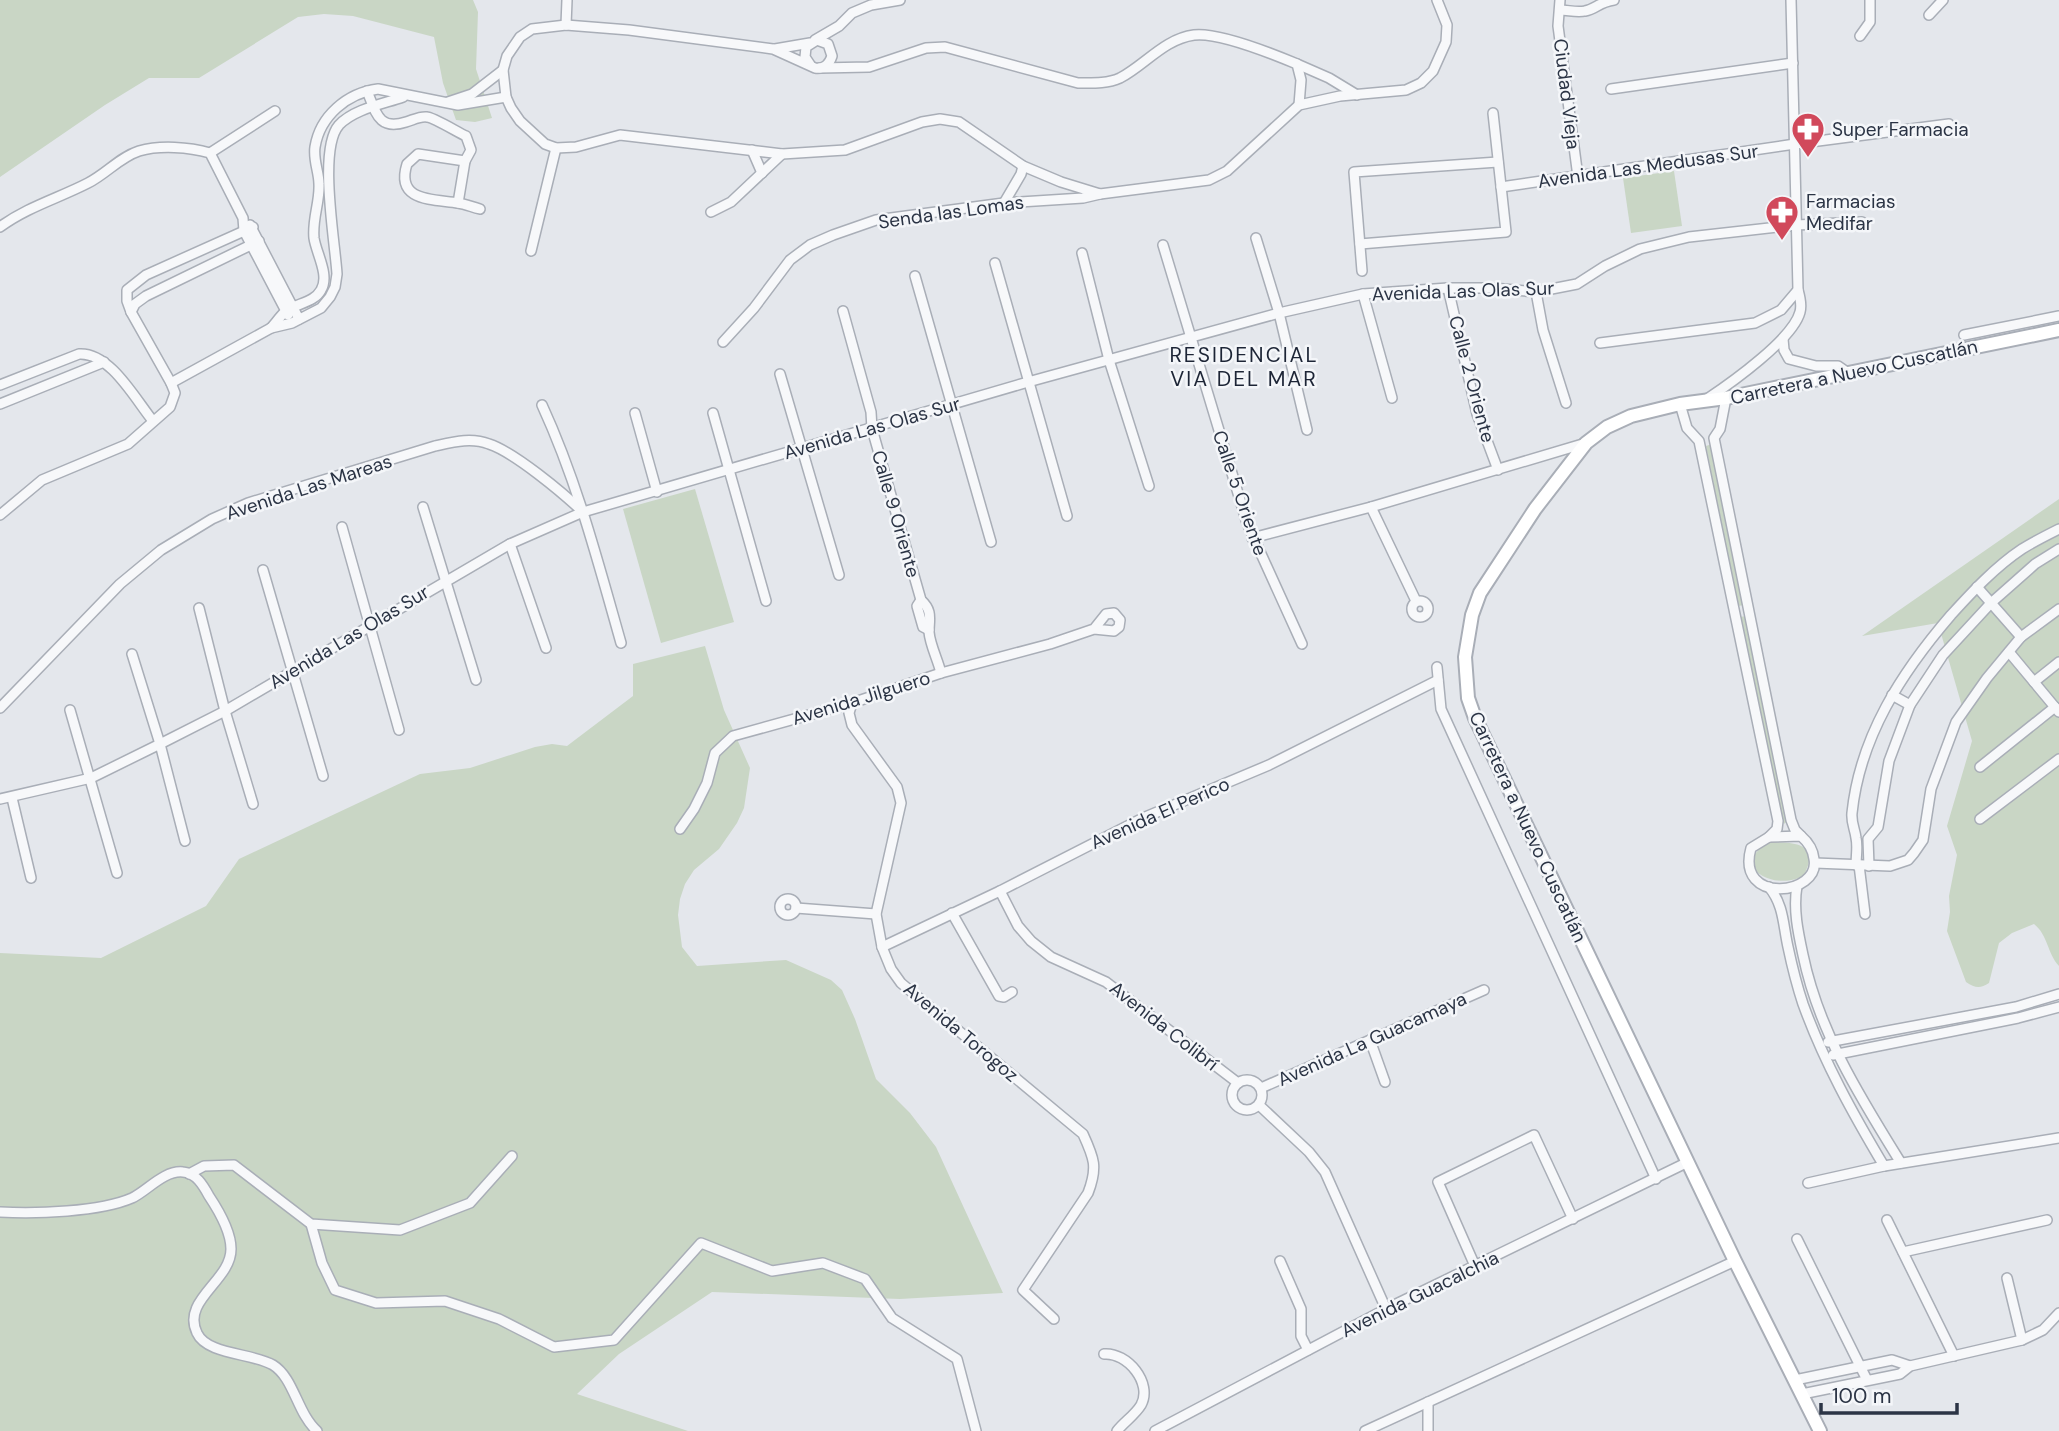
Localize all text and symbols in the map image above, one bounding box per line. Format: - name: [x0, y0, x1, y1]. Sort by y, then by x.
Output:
- street label: Ciudad Vieja: [1548, 37, 1586, 151]
- pharmacy icon: Super Farmacia: [1789, 110, 1827, 159]
- place label: Super Farmacia: [1832, 117, 1969, 142]
- street label: Avenida Las Medusas Sur: [1536, 138, 1760, 194]
- street label: Senda las Lomas: [877, 189, 1025, 235]
- place label: Farmacias Medifar: [1806, 189, 1895, 236]
- pharmacy icon: Farmacias Medifar: [1763, 193, 1801, 242]
- street label: Avenida Las Olas Sur: [1371, 275, 1555, 307]
- street label: Calle 2 Oriente: [1443, 313, 1501, 445]
- street label: Carretera a Nuevo Cuscatlán: [1728, 334, 1980, 410]
- district label: RESIDENCIAL VIA DEL MAR: [1169, 341, 1319, 393]
- street label: Avenida Las Olas Sur: [781, 391, 963, 465]
- street label: Calle 5 Oriente: [1207, 427, 1273, 559]
- street label: Calle 9 Oriente: [866, 447, 926, 581]
- street label: Avenida Las Mareas: [223, 448, 395, 526]
- street label: Avenida Las Olas Sur: [264, 579, 434, 695]
- street label: Avenida Jilguero: [789, 665, 933, 731]
- street label: Carretera a Nuevo Cuscatlán: [1463, 707, 1593, 947]
- street label: Avenida El Perico: [1087, 771, 1233, 855]
- street label: Avenida Colibrí: [1104, 976, 1224, 1077]
- street label: Avenida Torogoz: [898, 977, 1024, 1087]
- street label: Avenida La Guacamaya: [1274, 986, 1470, 1092]
- street label: Avenida Guacalchia: [1337, 1245, 1503, 1343]
- scale bar: [1821, 1372, 1958, 1416]
- text: 100 m: [1832, 1382, 1892, 1410]

